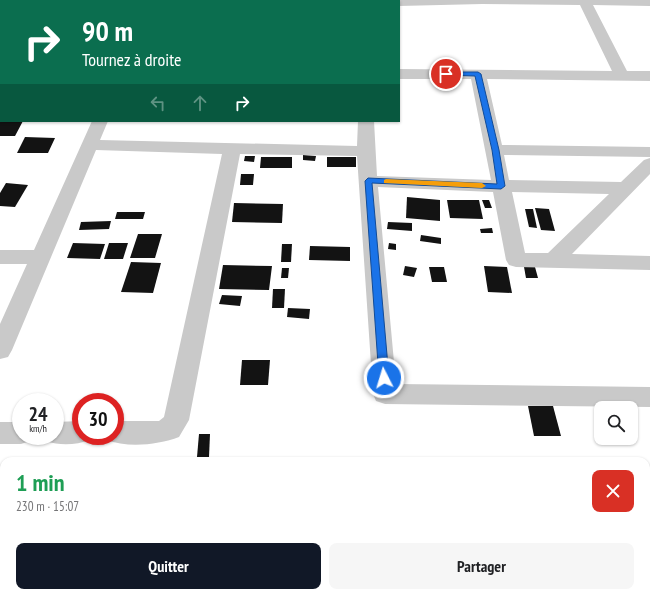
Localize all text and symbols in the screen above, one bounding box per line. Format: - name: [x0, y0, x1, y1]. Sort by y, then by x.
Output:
- text: 90 m: [82, 12, 133, 49]
- icon: right: [16, 16, 68, 68]
- text: Tournez à droite: [82, 48, 181, 71]
- pin: [429, 57, 463, 91]
- icon: arrive: [435, 63, 457, 85]
- icon: left: [147, 92, 169, 114]
- icon: ahead: [189, 92, 211, 114]
- icon: right: [231, 92, 253, 114]
- position arrow: [363, 357, 405, 399]
- speed limit sign: 30: [72, 393, 124, 445]
- text: 24: [28, 401, 48, 427]
- map controls: [594, 401, 638, 445]
- button: search: [594, 401, 638, 445]
- text: km/h: [29, 422, 47, 435]
- text: 1 min: [16, 467, 64, 498]
- button: close: [592, 470, 634, 512]
- text: 230 m · 15:07: [16, 498, 79, 515]
- button: Quitter: [16, 543, 321, 589]
- button: Partager: [329, 543, 634, 589]

